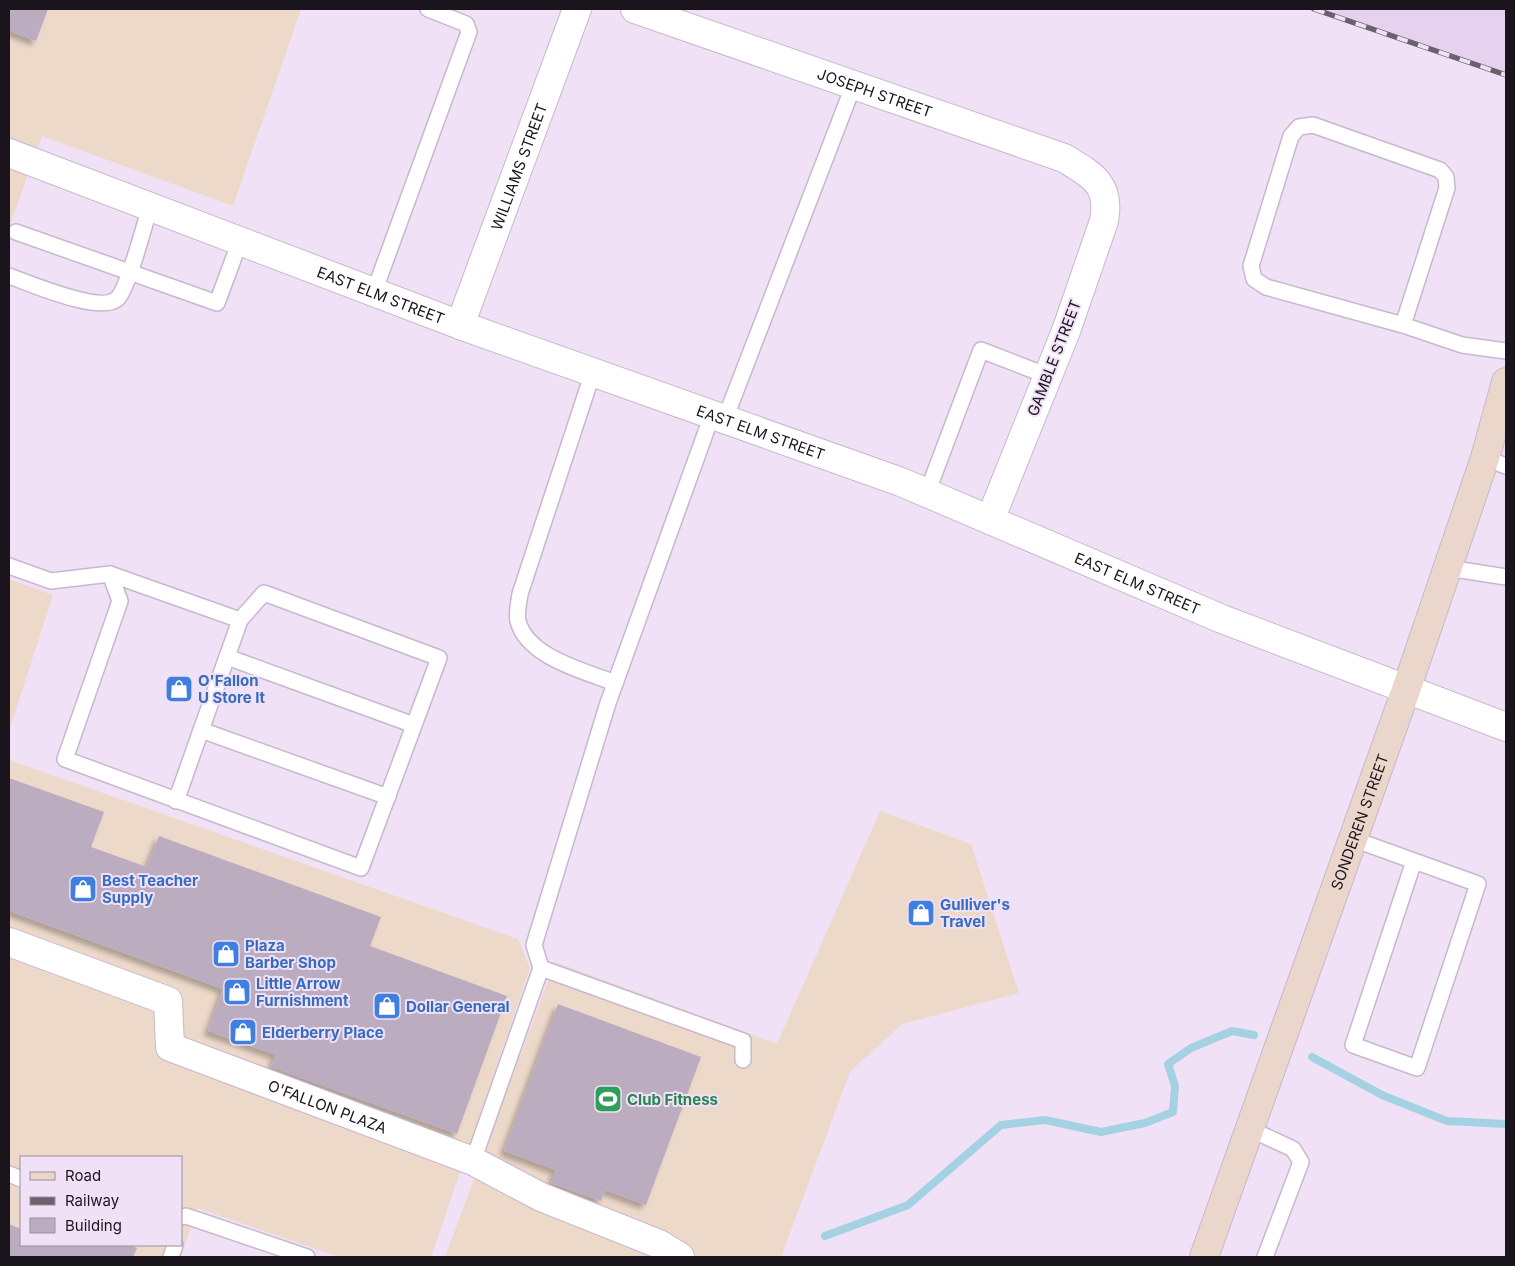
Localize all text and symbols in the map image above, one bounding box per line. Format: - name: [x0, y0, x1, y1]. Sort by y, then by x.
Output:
- street label: JOSEPH STREET: [815, 64, 935, 121]
- street label: WILLIAMS STREET: [486, 100, 551, 233]
- street label: EAST ELM STREET: [314, 262, 447, 328]
- street label: GAMBLE STREET: [1023, 297, 1085, 419]
- street label: EAST ELM STREET: [694, 401, 828, 464]
- street label: EAST ELM STREET: [1072, 548, 1203, 618]
- place label: O'Fallon U Store It: [198, 671, 266, 707]
- shop icon: O'Fallon U Store It: [164, 674, 194, 704]
- street label: SONDEREN STREET: [1326, 751, 1392, 892]
- place label: Best Teacher Supply: [102, 871, 198, 907]
- shop icon: Best Teacher Supply: [68, 874, 98, 904]
- place label: Gulliver's Travel: [940, 895, 1010, 931]
- shop icon: Gulliver's Travel: [906, 898, 936, 928]
- place label: Plaza Barber Shop: [245, 936, 336, 972]
- shop icon: Plaza Barber Shop: [211, 939, 241, 969]
- place label: Little Arrow Furnishment: [256, 974, 349, 1010]
- shop icon: Little Arrow Furnishment: [222, 977, 252, 1007]
- shop icon: Dollar General: [372, 991, 402, 1021]
- place label: Dollar General: [406, 997, 510, 1016]
- shop icon: Elderberry Place: [228, 1017, 258, 1047]
- place label: Elderberry Place: [262, 1023, 384, 1042]
- street label: O'FALLON PLAZA: [265, 1075, 390, 1137]
- sports icon: Club Fitness: [593, 1084, 623, 1114]
- place label: Club Fitness: [627, 1090, 718, 1109]
- legend: [20, 1156, 182, 1246]
- text: Road: [65, 1166, 101, 1185]
- text: Railway: [65, 1191, 120, 1210]
- text: Building: [65, 1216, 122, 1235]

